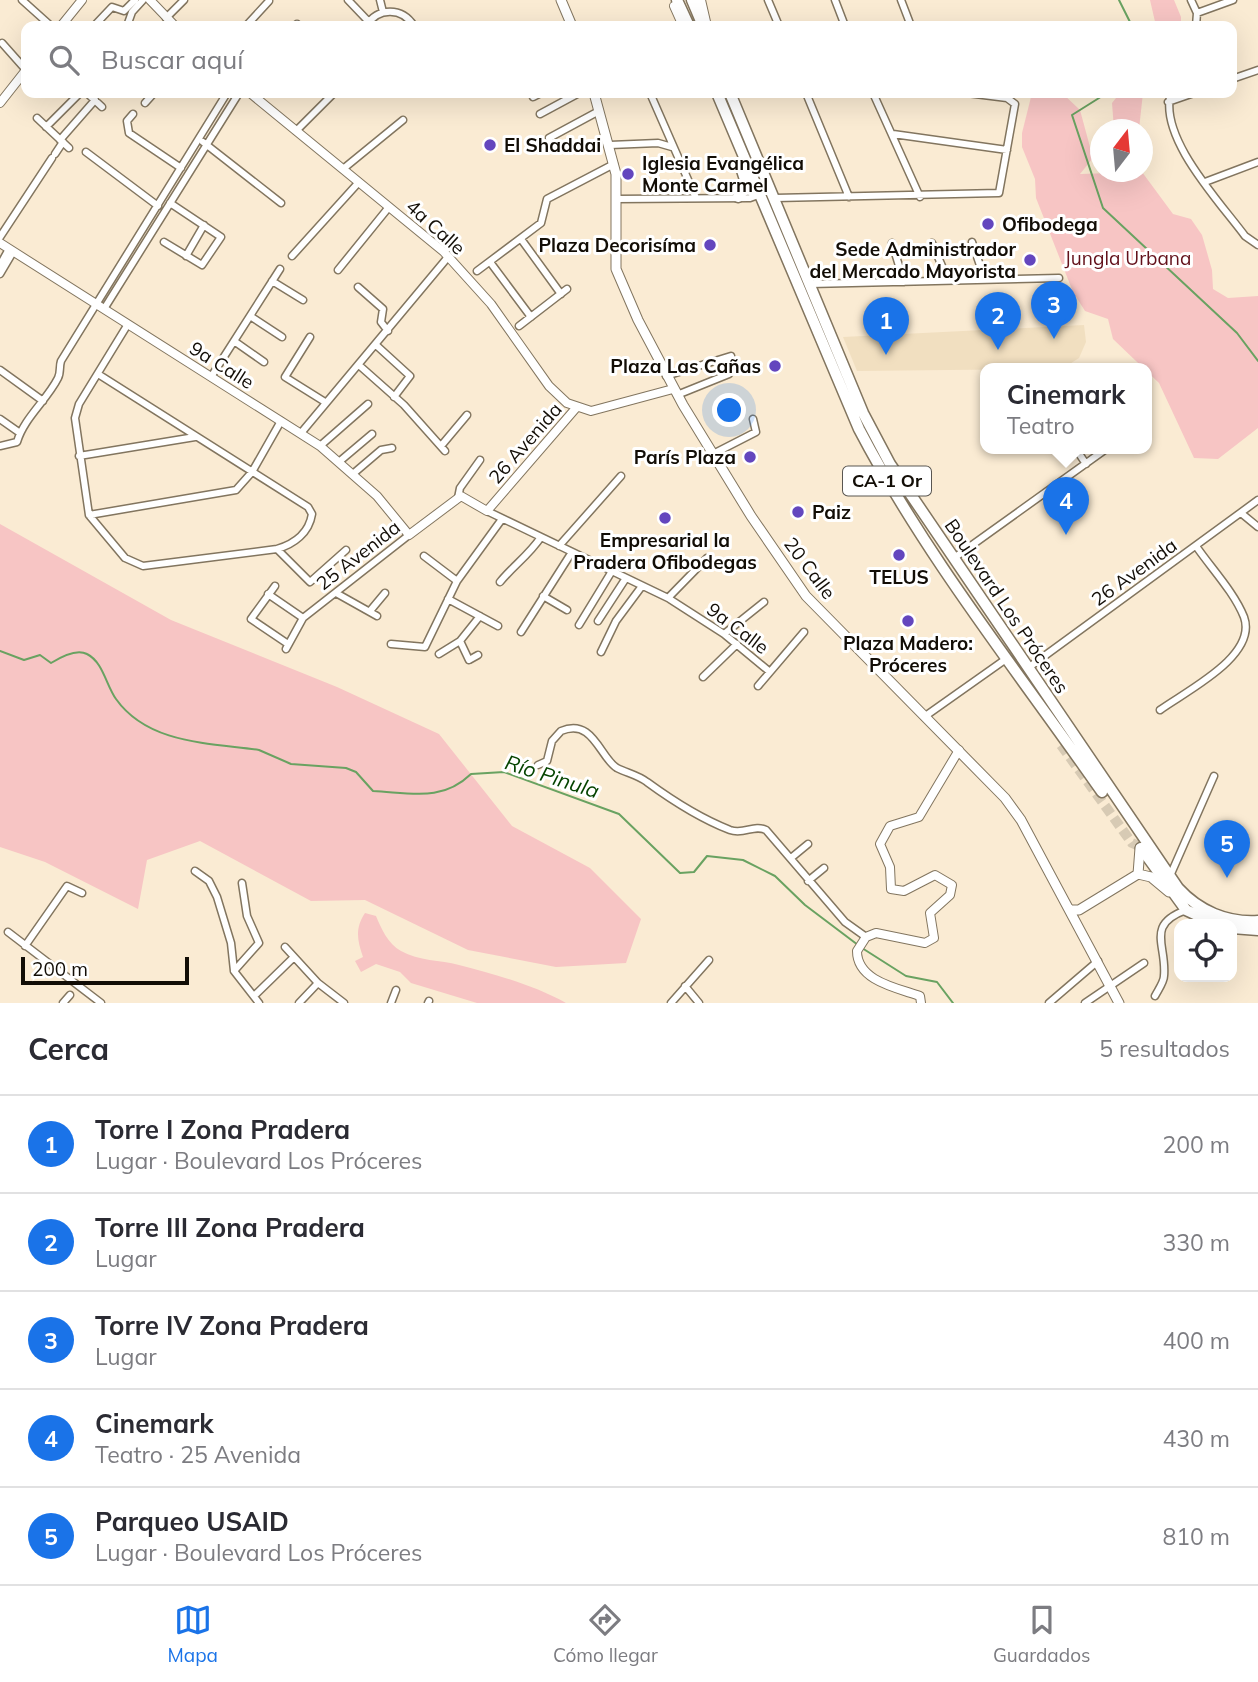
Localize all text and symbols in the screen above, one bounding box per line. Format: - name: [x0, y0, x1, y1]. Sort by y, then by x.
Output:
- search box: [21, 21, 1237, 98]
- icon: search: [45, 41, 83, 79]
- text: Buscar aquí: [101, 43, 244, 76]
- north arrow: [1090, 119, 1153, 182]
- place label: El Shaddai: [504, 133, 601, 157]
- marker: El Shaddai: [482, 137, 498, 153]
- place label: Iglesia Evangélica Monte Carmel: [642, 151, 804, 197]
- marker: Iglesia Evangélica Monte Carmel: [620, 166, 636, 182]
- street label: 4a Calle: [402, 194, 470, 260]
- place label: Ofibodega: [1002, 212, 1098, 236]
- marker: Ofibodega: [980, 216, 996, 232]
- place label: Plaza Decorisíma: [538, 233, 696, 257]
- marker: Plaza Decorisíma: [702, 237, 718, 253]
- place label: Sede Administrador del Mercado Mayorista: [809, 237, 1017, 283]
- park label: Jungla Urbana: [1065, 246, 1191, 270]
- marker: Sede Administrador del Mercado Mayorista: [1022, 252, 1038, 268]
- pin: 3: [1031, 281, 1077, 339]
- pin: 2: [975, 292, 1021, 350]
- pin: 1: [863, 297, 909, 355]
- street label: 9a Calle: [185, 336, 259, 394]
- place label: Plaza Las Cañas: [610, 354, 761, 378]
- marker: Plaza Las Cañas: [767, 358, 783, 374]
- popup: [980, 363, 1152, 454]
- text: Cinemark: [1007, 378, 1125, 411]
- your location: [712, 393, 746, 427]
- street label: 26 Avenida: [483, 397, 567, 489]
- text: Teatro: [1007, 411, 1075, 440]
- place label: París Plaza: [634, 445, 736, 469]
- marker: París Plaza: [742, 449, 758, 465]
- road number: CA-1 Or: [843, 466, 931, 495]
- pin: 4: [1043, 477, 1089, 535]
- place label: Paiz: [812, 500, 851, 524]
- marker: Paiz: [790, 504, 806, 520]
- marker: Empresarial la Pradera Ofibodegas: [657, 510, 673, 526]
- street label: Boulevard Los Próceres: [940, 514, 1074, 698]
- street label: 25 Avenida: [311, 515, 405, 595]
- place label: Empresarial la Pradera Ofibodegas: [573, 528, 757, 574]
- street label: 20 Calle: [779, 532, 841, 604]
- street label: 26 Avenida: [1087, 533, 1181, 611]
- marker: TELUS: [891, 547, 907, 563]
- place label: TELUS: [869, 565, 929, 589]
- street label: 9a Calle: [702, 597, 774, 659]
- marker: Plaza Madero: Próceres: [900, 613, 916, 629]
- place label: Plaza Madero: Próceres: [843, 631, 973, 677]
- water label: Río Pinula: [502, 749, 603, 804]
- pin: 5: [1204, 820, 1250, 878]
- map controls: [1174, 919, 1237, 982]
- button: locate: [1174, 919, 1237, 982]
- scale bar: [21, 954, 189, 986]
- text: 200 m: [32, 957, 88, 981]
- text: Cerca: [28, 1030, 109, 1068]
- text: 5 resultados: [1099, 1034, 1230, 1063]
- text: Torre I Zona Pradera: [95, 1113, 350, 1146]
- text: 1: [44, 1130, 58, 1159]
- text: 200 m: [1162, 1130, 1230, 1159]
- text: Lugar · Boulevard Los Próceres: [95, 1146, 422, 1175]
- text: Torre III Zona Pradera: [95, 1211, 365, 1244]
- text: 2: [44, 1228, 58, 1257]
- text: 330 m: [1162, 1228, 1230, 1257]
- text: Lugar: [95, 1244, 157, 1273]
- text: Torre IV Zona Pradera: [95, 1309, 369, 1342]
- text: 3: [44, 1326, 58, 1355]
- text: 400 m: [1162, 1326, 1230, 1355]
- text: Lugar: [95, 1342, 157, 1371]
- text: Cinemark: [95, 1407, 214, 1440]
- text: 4: [44, 1424, 58, 1453]
- text: 430 m: [1162, 1424, 1230, 1453]
- text: Teatro · 25 Avenida: [95, 1440, 301, 1469]
- text: Parqueo USAID: [95, 1505, 289, 1538]
- text: 5: [44, 1522, 58, 1551]
- text: 810 m: [1162, 1522, 1230, 1551]
- text: Lugar · Boulevard Los Próceres: [95, 1538, 422, 1567]
- tab: Mapa: [168, 1601, 218, 1667]
- tab: Cómo llegar: [553, 1601, 658, 1667]
- tab: Guardados: [993, 1601, 1090, 1667]

